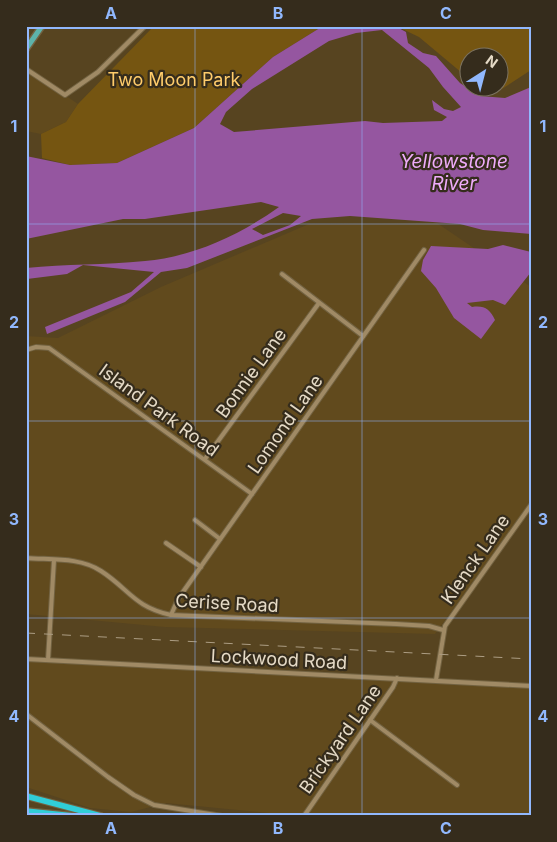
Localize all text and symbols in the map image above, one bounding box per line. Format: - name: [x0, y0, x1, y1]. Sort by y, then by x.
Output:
- text: A: [105, 3, 117, 23]
- text: B: [273, 3, 283, 23]
- text: C: [440, 3, 452, 23]
- north arrow: [460, 48, 510, 98]
- text: N: [483, 51, 501, 71]
- park label: Two Moon Park: [108, 69, 241, 90]
- text: 1: [11, 116, 17, 136]
- text: 1: [540, 116, 546, 136]
- water label: Yellowstone River: [400, 150, 508, 195]
- text: 2: [9, 312, 19, 332]
- text: 2: [538, 312, 548, 332]
- street label: Bonnie Lane: [212, 324, 290, 422]
- street label: Island Park Road: [95, 360, 223, 460]
- street label: Lomond Lane: [243, 371, 327, 477]
- text: 3: [9, 509, 19, 529]
- text: 3: [538, 509, 548, 529]
- street label: Klenck Lane: [437, 510, 513, 608]
- street label: Cerise Road: [175, 590, 279, 616]
- street label: Lockwood Road: [210, 645, 348, 673]
- street label: Brickyard Lane: [295, 681, 385, 797]
- text: 4: [9, 706, 20, 726]
- text: 4: [538, 706, 549, 726]
- text: A: [105, 818, 117, 838]
- text: B: [273, 818, 283, 838]
- text: C: [440, 818, 452, 838]

